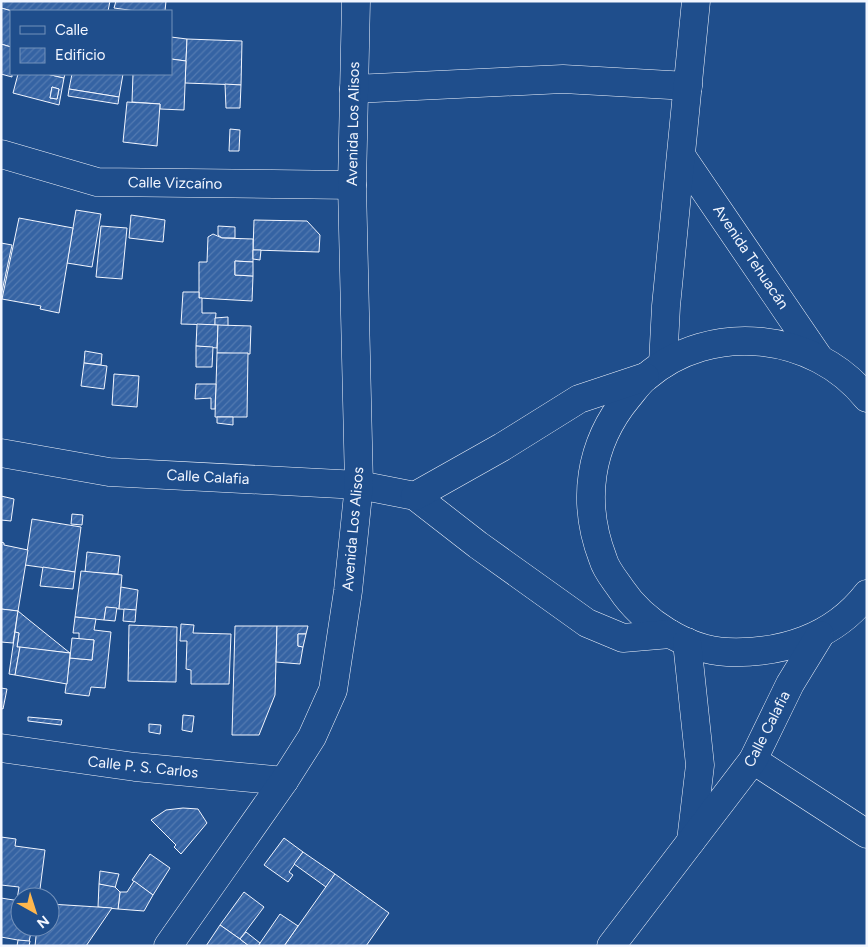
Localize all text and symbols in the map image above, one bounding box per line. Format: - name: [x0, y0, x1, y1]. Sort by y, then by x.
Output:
- legend: [10, 10, 172, 75]
- text: Calle: [55, 21, 88, 39]
- text: Edificio: [55, 46, 106, 64]
- street label: Avenida Los Alisos: [343, 62, 363, 186]
- street label: Calle Vizcaíno: [128, 173, 223, 193]
- street label: Avenida Tehuacán: [709, 201, 793, 313]
- street label: Calle Calafia: [166, 466, 250, 488]
- street label: Avenida Los Alisos: [339, 466, 367, 592]
- street label: Calle Calafia: [740, 688, 794, 770]
- street label: Calle P. S. Carlos: [87, 752, 199, 782]
- north arrow: [10, 887, 60, 937]
- text: N: [33, 912, 52, 932]

